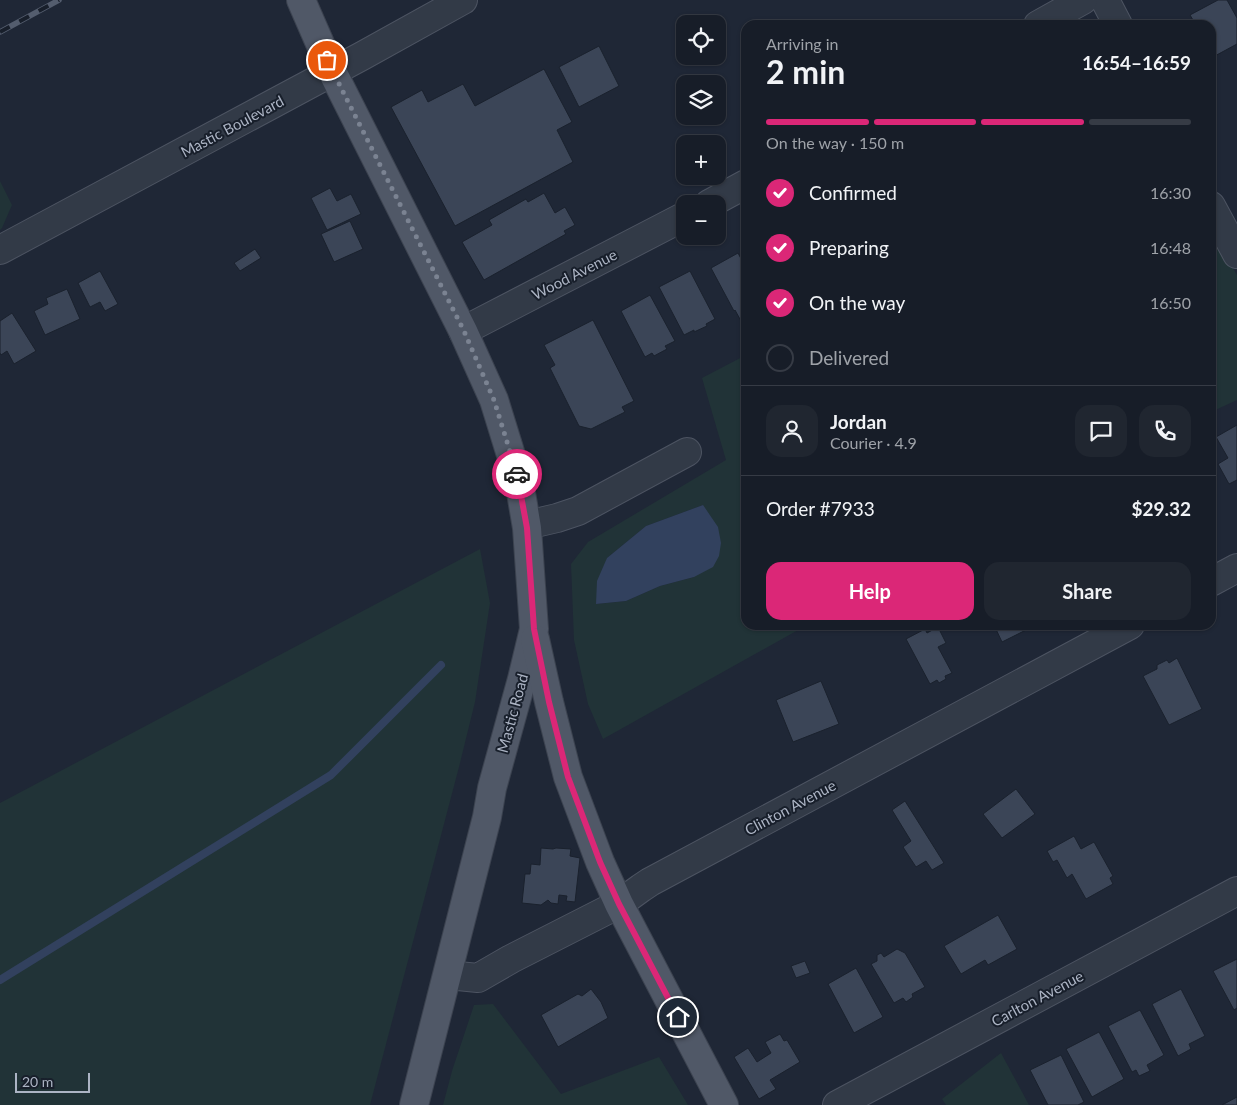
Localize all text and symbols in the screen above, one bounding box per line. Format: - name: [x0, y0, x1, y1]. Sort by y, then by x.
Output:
- map controls: [676, 15, 726, 245]
- button: locate: [676, 15, 726, 65]
- text: Arriving in: [766, 34, 839, 53]
- pin: [306, 39, 348, 81]
- icon: bag: [313, 46, 341, 74]
- text: 16:54–16:59: [1082, 51, 1191, 74]
- text: 2 min: [766, 52, 845, 91]
- button: layers: [676, 75, 726, 125]
- street label: Mastic Boulevard: [177, 91, 287, 161]
- text: On the way · 150 m: [766, 133, 904, 152]
- button: +: [676, 135, 726, 185]
- icon: check: [766, 179, 794, 207]
- text: Confirmed: [809, 181, 897, 204]
- text: 16:30: [1150, 183, 1191, 202]
- button: −: [676, 195, 726, 245]
- icon: check: [766, 234, 794, 262]
- text: Preparing: [809, 236, 889, 259]
- text: 16:48: [1150, 238, 1191, 257]
- street label: Wood Avenue: [528, 245, 620, 303]
- icon: check: [766, 289, 794, 317]
- text: On the way: [809, 291, 905, 314]
- text: 16:50: [1150, 293, 1191, 312]
- text: Delivered: [809, 346, 889, 369]
- button: person: [766, 405, 818, 457]
- button: chat: [1075, 405, 1127, 457]
- button: phone: [1139, 405, 1191, 457]
- text: Jordan: [830, 410, 887, 433]
- text: Courier · 4.9: [830, 433, 917, 452]
- courier: [492, 449, 542, 499]
- icon: car: [503, 460, 531, 488]
- text: Order #7933: [766, 497, 875, 520]
- text: $29.32: [1131, 497, 1191, 520]
- button: Help: [766, 562, 974, 620]
- button: Share: [984, 562, 1191, 620]
- street label: Mastic Road: [493, 671, 531, 755]
- street label: Clinton Avenue: [741, 775, 839, 839]
- street label: Carlton Avenue: [988, 966, 1086, 1030]
- pin: [657, 996, 699, 1038]
- icon: home: [664, 1003, 692, 1031]
- scale bar: [15, 1070, 90, 1093]
- text: 20 m: [22, 1073, 53, 1090]

